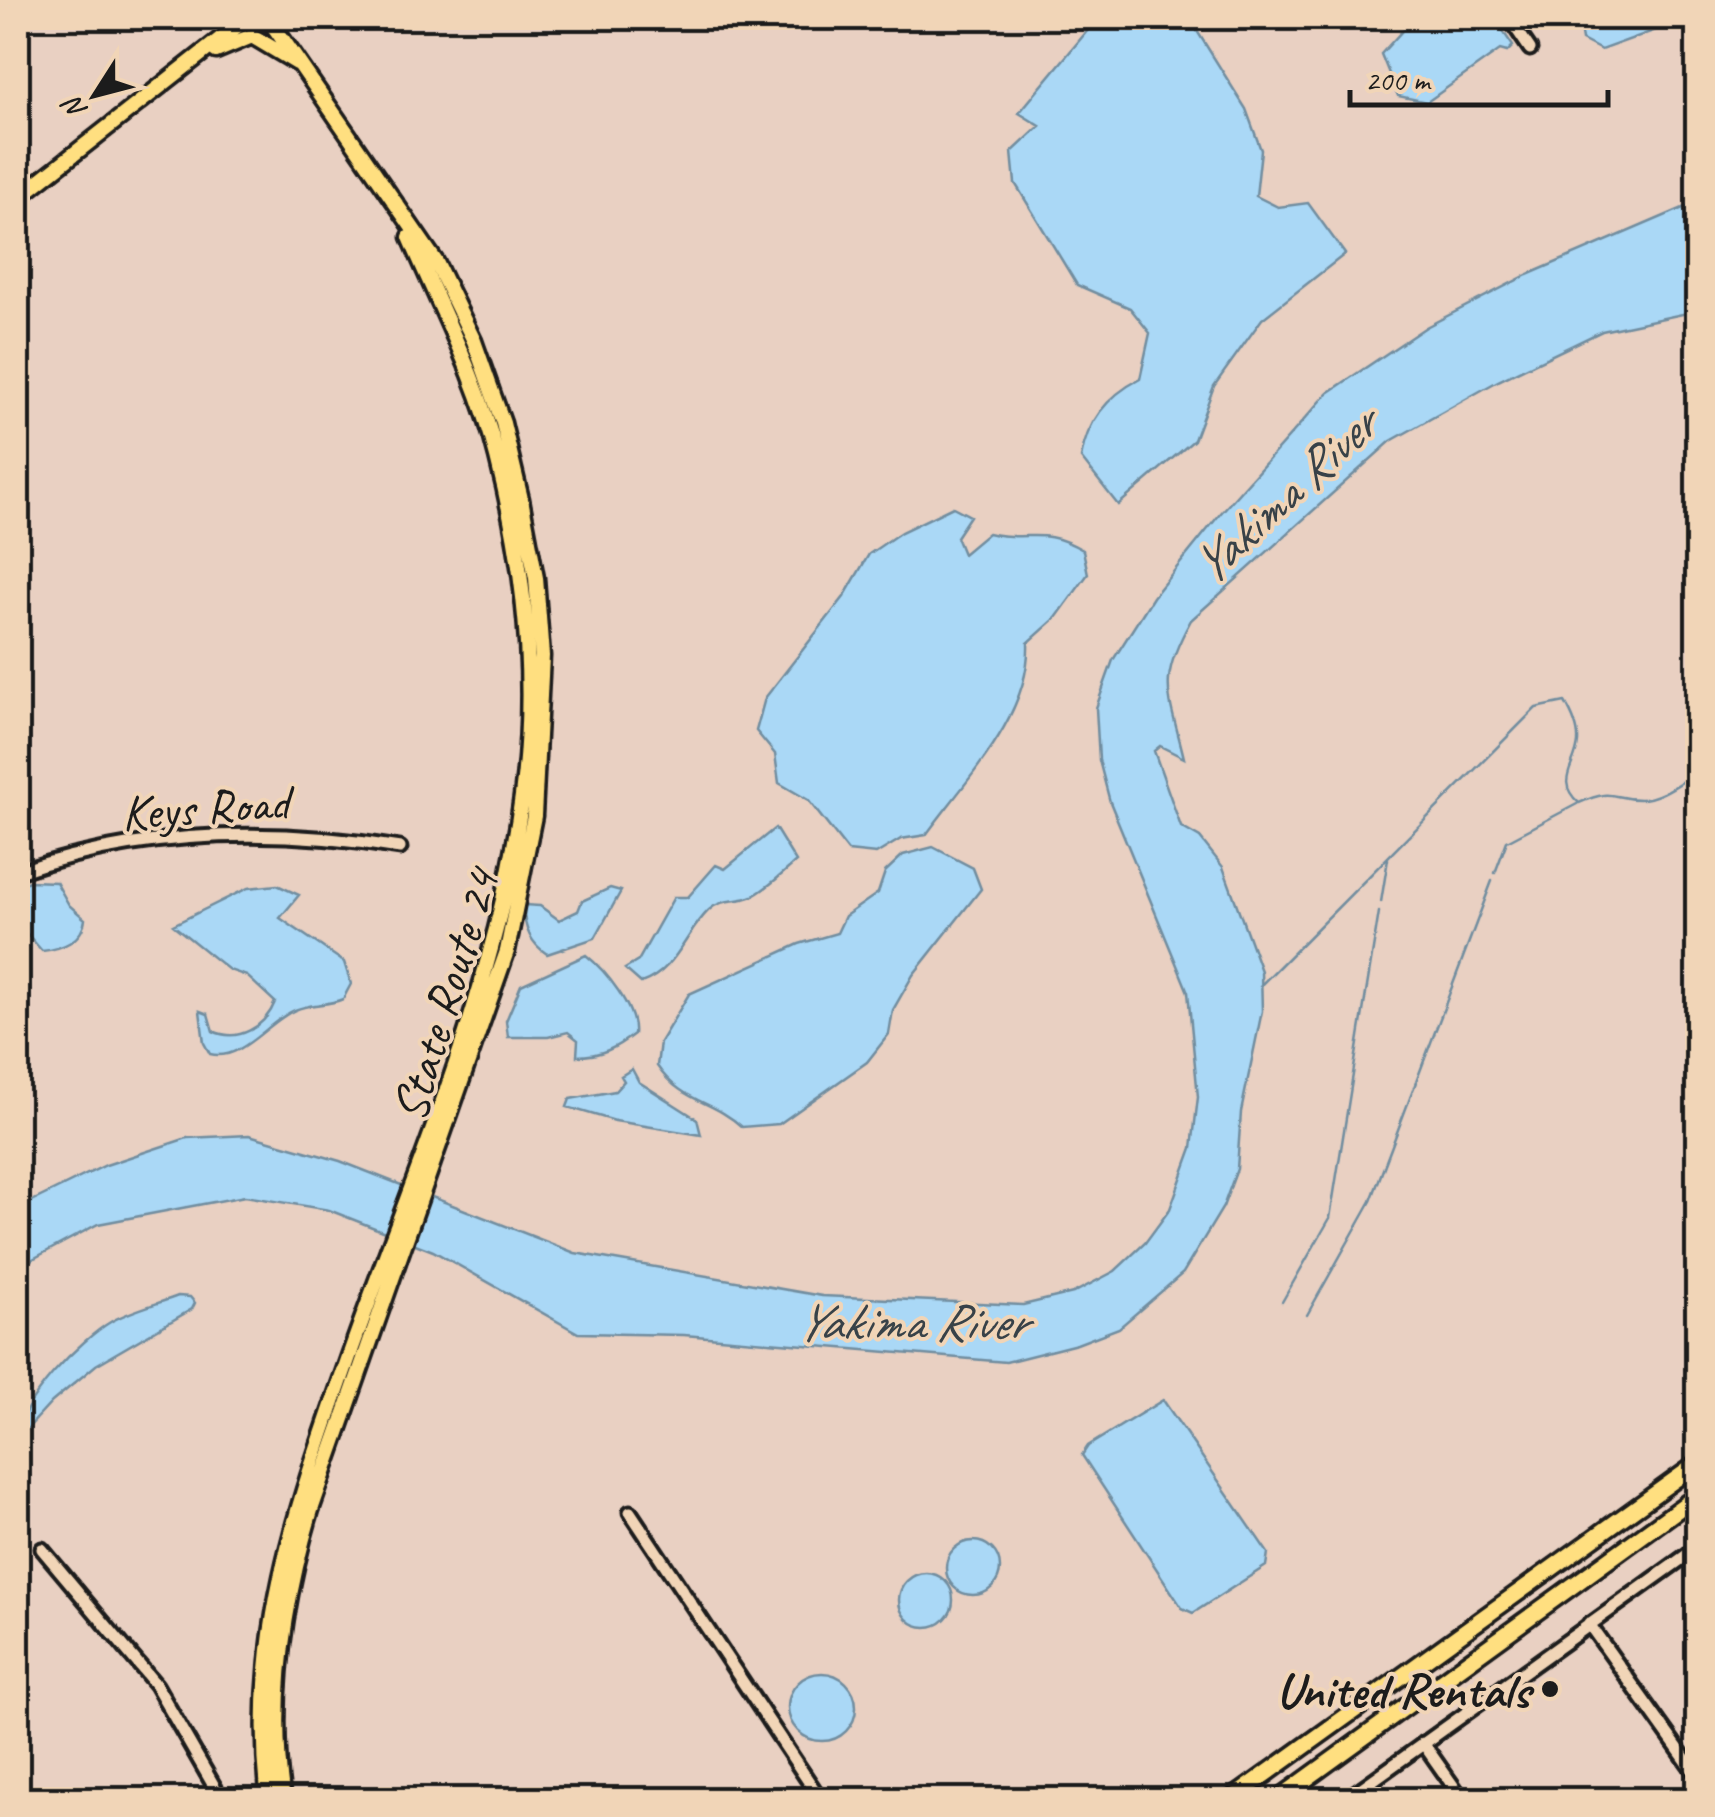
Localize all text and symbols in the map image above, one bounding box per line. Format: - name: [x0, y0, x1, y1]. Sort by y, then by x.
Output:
- north arrow: [45, 45, 145, 145]
- scale bar: [1350, 45, 1608, 107]
- text: 200 m: [1365, 61, 1432, 99]
- text: N: [53, 88, 94, 127]
- water label: Yakima River: [1177, 387, 1397, 598]
- street label: Keys Road: [119, 770, 297, 845]
- street label: State Route 24: [377, 858, 515, 1129]
- water label: Yakima River: [796, 1289, 1035, 1355]
- place label: United Rentals: [1276, 1659, 1534, 1722]
- marker: United Rentals: [1539, 1678, 1561, 1700]

